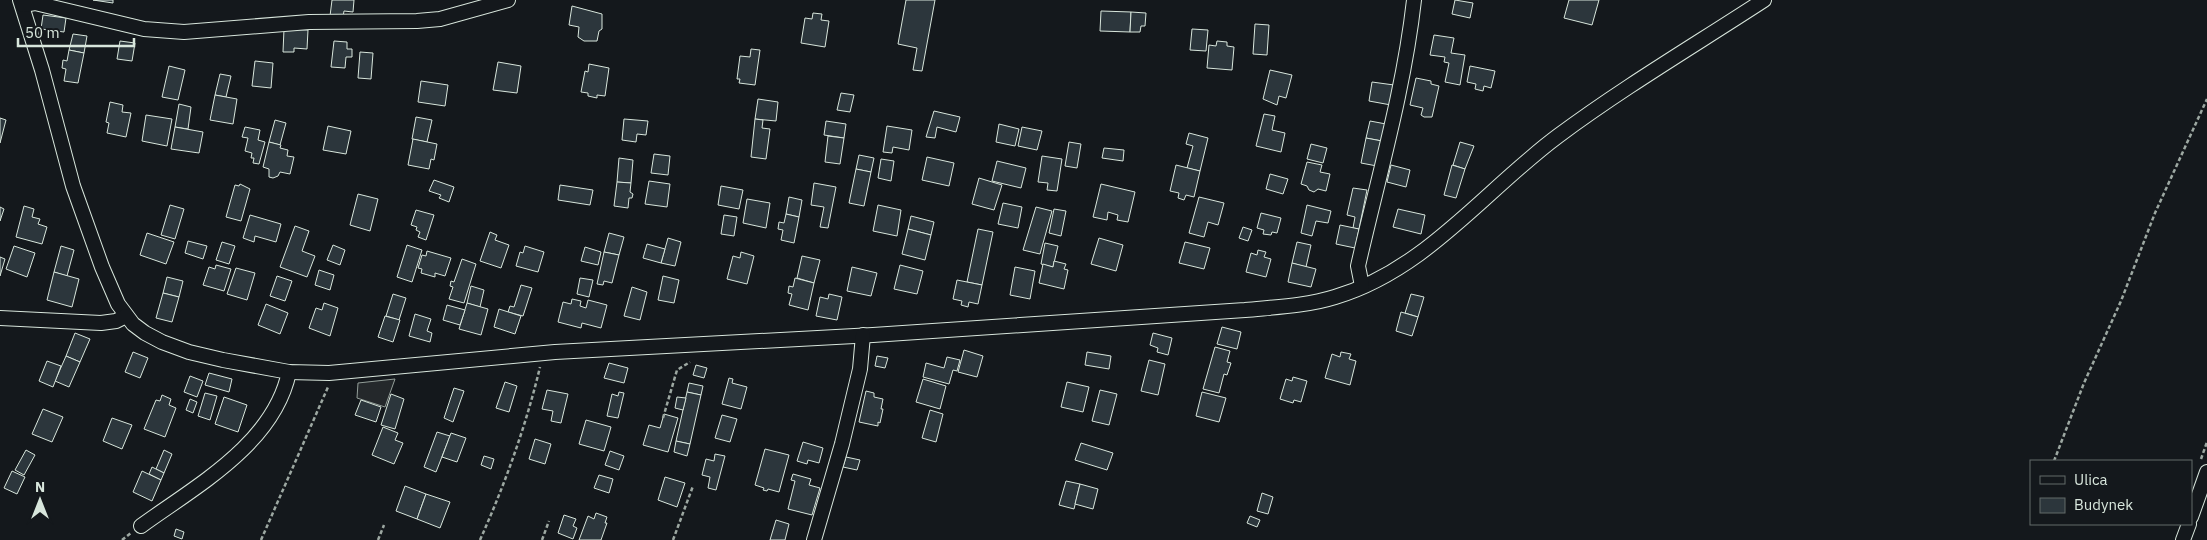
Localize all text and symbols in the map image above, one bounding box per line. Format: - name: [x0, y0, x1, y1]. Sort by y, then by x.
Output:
- scale bar: [18, 15, 134, 47]
- text: 50 m: [25, 23, 60, 42]
- legend: [2030, 460, 2192, 525]
- text: Ulica: [2074, 470, 2108, 489]
- north arrow: [15, 475, 65, 525]
- text: N: [35, 478, 45, 496]
- text: Budynek: [2074, 495, 2133, 514]

